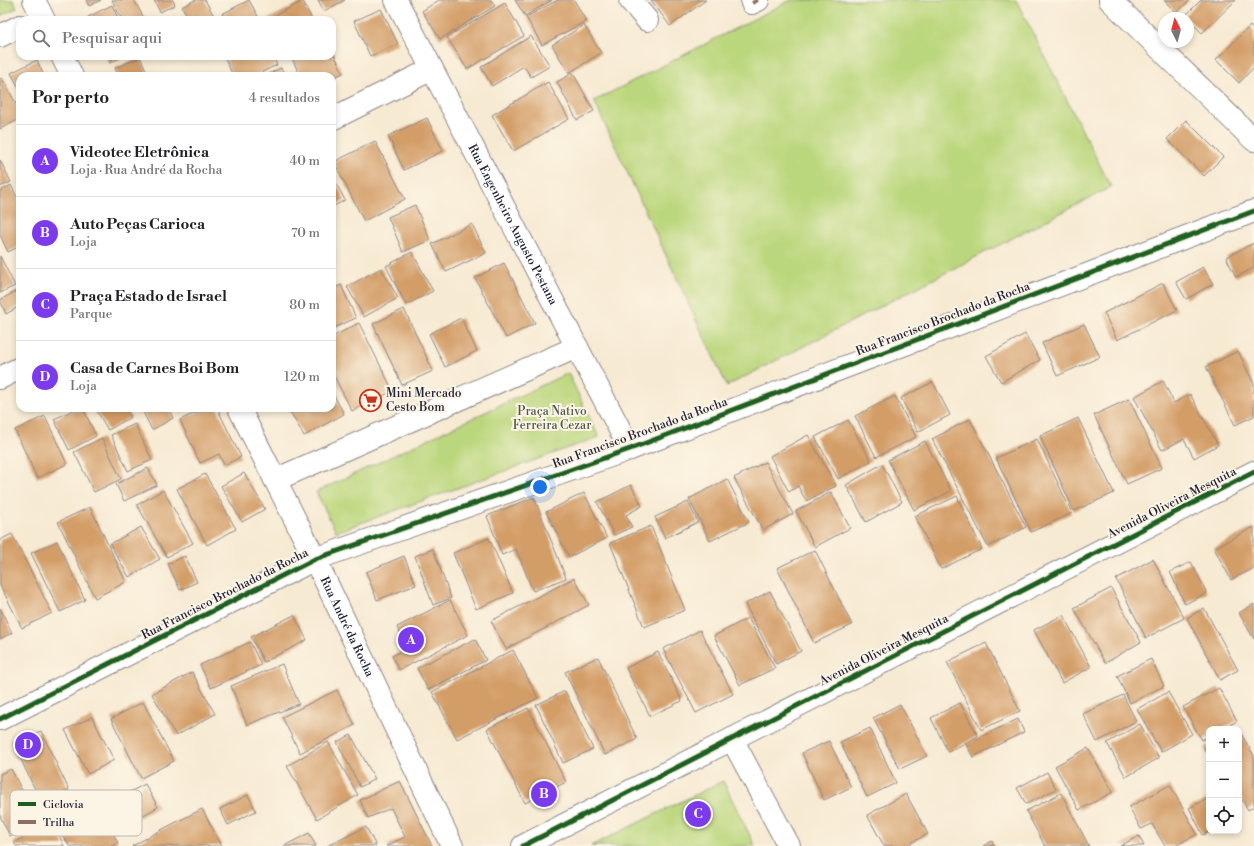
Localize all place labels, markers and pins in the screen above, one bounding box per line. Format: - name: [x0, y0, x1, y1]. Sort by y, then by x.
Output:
- place label: Mini Mercado Cesto Bom: [386, 386, 462, 415]
- supermarket icon: Mini Mercado Cesto Bom: [358, 387, 384, 413]
- pin: A: [398, 625, 424, 655]
- pin: D: [15, 730, 41, 760]
- pin: B: [531, 779, 557, 809]
- pin: C: [685, 799, 711, 829]

